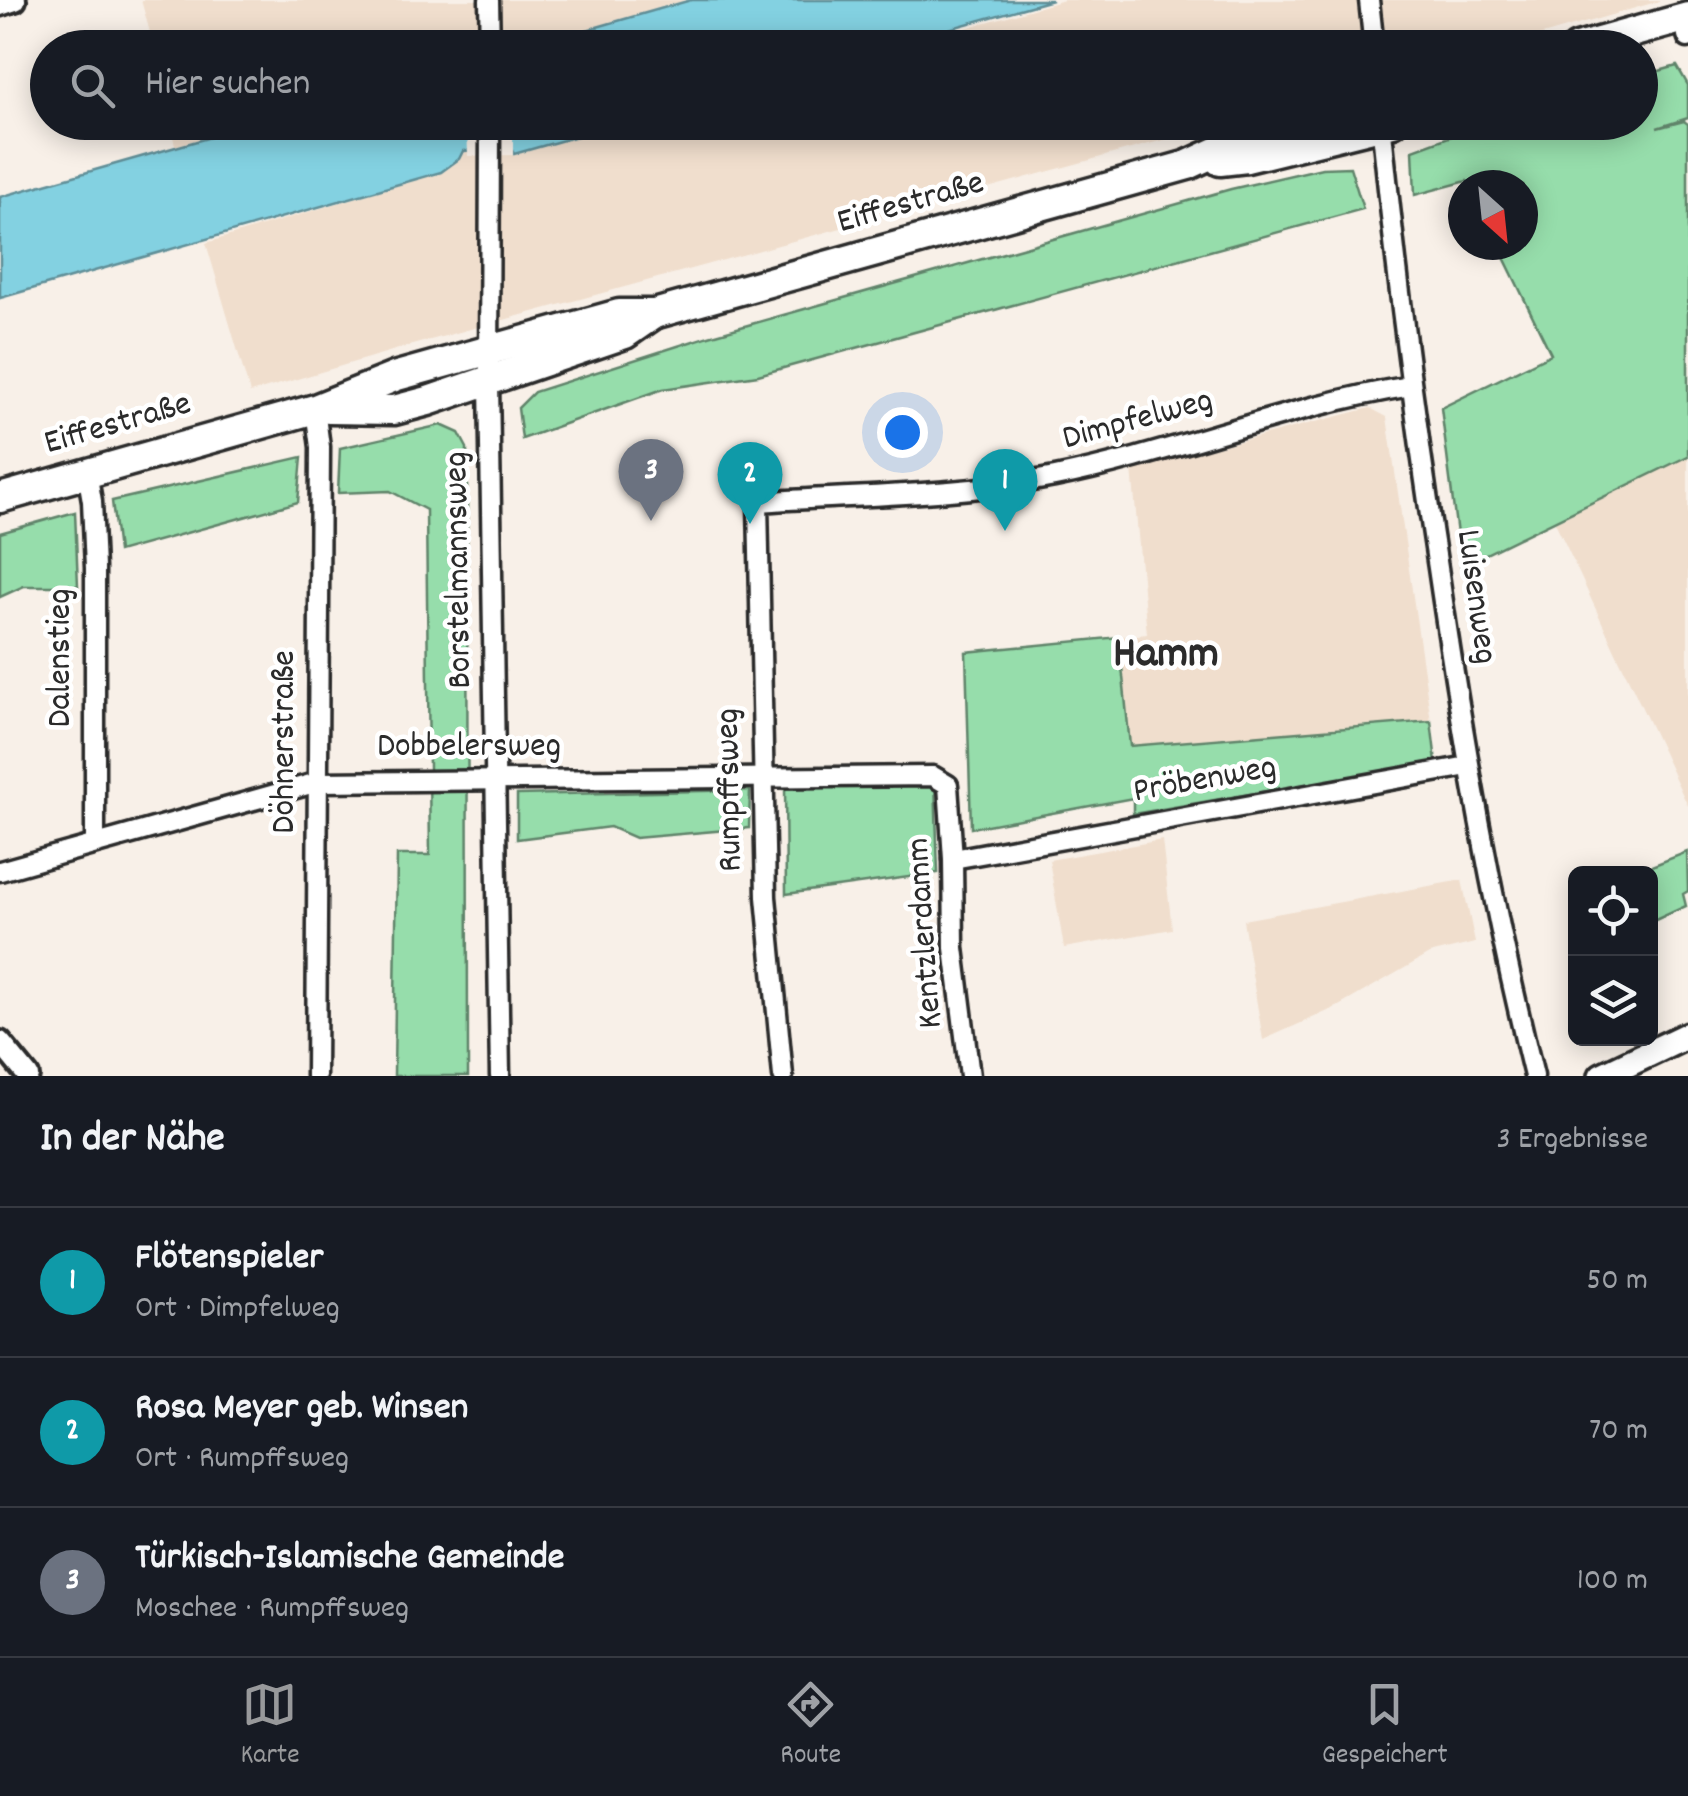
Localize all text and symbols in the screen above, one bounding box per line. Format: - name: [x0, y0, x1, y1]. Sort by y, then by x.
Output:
- search box: [30, 30, 1658, 140]
- icon: search: [65, 58, 120, 113]
- text: Hier suchen: [145, 58, 310, 113]
- street label: Eiffestraße: [832, 159, 990, 249]
- north arrow: [1448, 170, 1538, 260]
- street label: Dimpfelweg: [1057, 377, 1219, 465]
- street label: Eiffestraße: [39, 380, 197, 470]
- your location: [877, 407, 928, 458]
- pin: 3: [618, 438, 684, 521]
- pin: 2: [718, 442, 782, 524]
- pin: 1: [972, 448, 1038, 531]
- street label: Borstelmannsweg: [433, 451, 487, 689]
- street label: Luisenweg: [1441, 526, 1509, 668]
- street label: Dalenstieg: [37, 588, 87, 728]
- district label: Hamm: [1113, 624, 1219, 688]
- street label: Döhnerstraße: [261, 650, 311, 834]
- street label: Rumpffsweg: [705, 708, 757, 872]
- street label: Dobbelersweg: [377, 723, 561, 773]
- street label: Pröbenweg: [1130, 744, 1280, 818]
- street label: Kentzlerdamm: [894, 836, 958, 1030]
- map controls: [1568, 866, 1658, 1046]
- button: locate: [1568, 866, 1658, 956]
- button: layers: [1568, 956, 1658, 1046]
- text: In der Nähe: [40, 1111, 225, 1171]
- text: 3 Ergebnisse: [1496, 1118, 1648, 1164]
- text: Flötenspieler: [135, 1232, 323, 1287]
- text: 1: [69, 1259, 76, 1305]
- text: 50 m: [1586, 1259, 1648, 1305]
- text: Ort · Dimpfelweg: [135, 1287, 340, 1333]
- text: Rosa Meyer geb. Winsen: [135, 1382, 468, 1437]
- text: 2: [66, 1409, 79, 1455]
- text: 70 m: [1589, 1409, 1648, 1455]
- text: Ort · Rumpffsweg: [135, 1437, 349, 1483]
- text: Türkisch-Islamische Gemeinde: [135, 1532, 564, 1587]
- text: 3: [65, 1559, 80, 1605]
- text: 100 m: [1577, 1559, 1648, 1605]
- text: Moschee · Rumpffsweg: [135, 1587, 409, 1633]
- tab: Karte: [240, 1677, 299, 1777]
- tab: Route: [780, 1677, 841, 1777]
- tab: Gespeichert: [1322, 1677, 1448, 1777]

